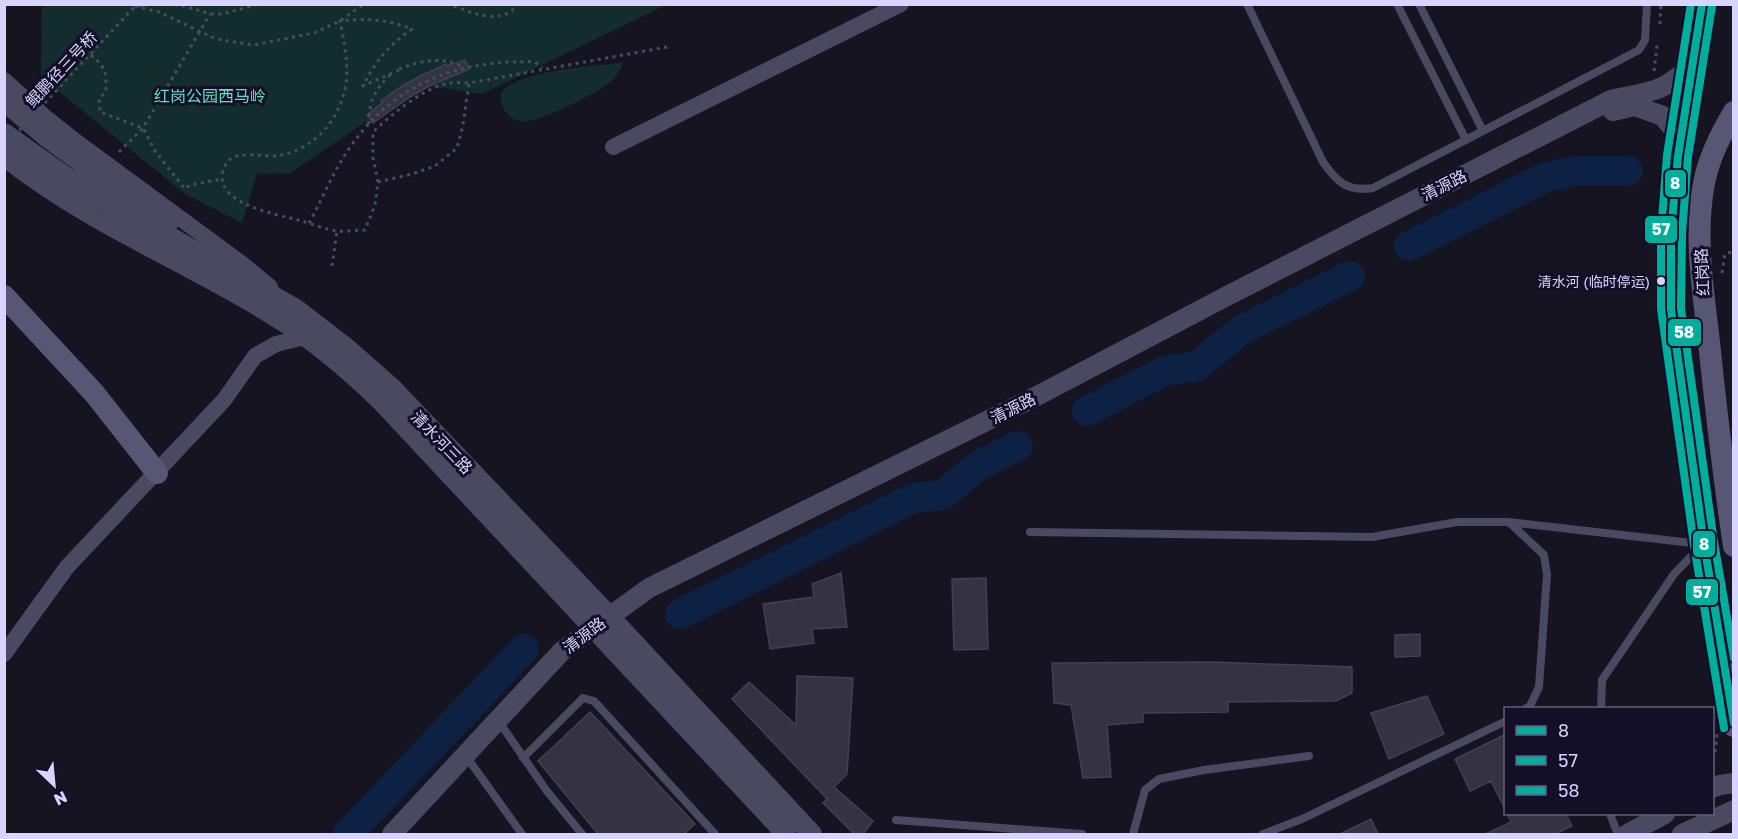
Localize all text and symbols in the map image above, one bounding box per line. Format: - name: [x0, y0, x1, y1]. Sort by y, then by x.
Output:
- street label: 鲲鹏径三号桥: [21, 27, 101, 111]
- park label: 红岗公园西马岭: [154, 86, 266, 106]
- street label: 清源路: [1418, 165, 1470, 205]
- line badge: 8: [1664, 169, 1687, 198]
- text: 8: [1670, 173, 1680, 193]
- line badge: 57: [1644, 215, 1678, 244]
- text: 57: [1652, 219, 1671, 239]
- street label: 红岗路: [1691, 248, 1713, 296]
- place label: 清水河 (临时停运): [1538, 273, 1650, 290]
- marker: 清水河 (临时停运): [1655, 275, 1667, 287]
- line badge: 58: [1667, 318, 1702, 347]
- text: 58: [1674, 322, 1694, 342]
- street label: 清源路: [987, 388, 1039, 428]
- street label: 清水河三路: [407, 406, 477, 478]
- line badge: 8: [1692, 530, 1716, 558]
- text: 8: [1699, 534, 1709, 554]
- line badge: 57: [1685, 578, 1719, 606]
- text: 57: [1693, 582, 1712, 602]
- street label: 清源路: [559, 613, 609, 657]
- legend: [1504, 707, 1714, 815]
- text: 8: [1558, 719, 1569, 741]
- text: 57: [1558, 749, 1578, 771]
- north arrow: [24, 755, 84, 815]
- text: 58: [1558, 779, 1579, 801]
- text: N: [51, 787, 70, 810]

